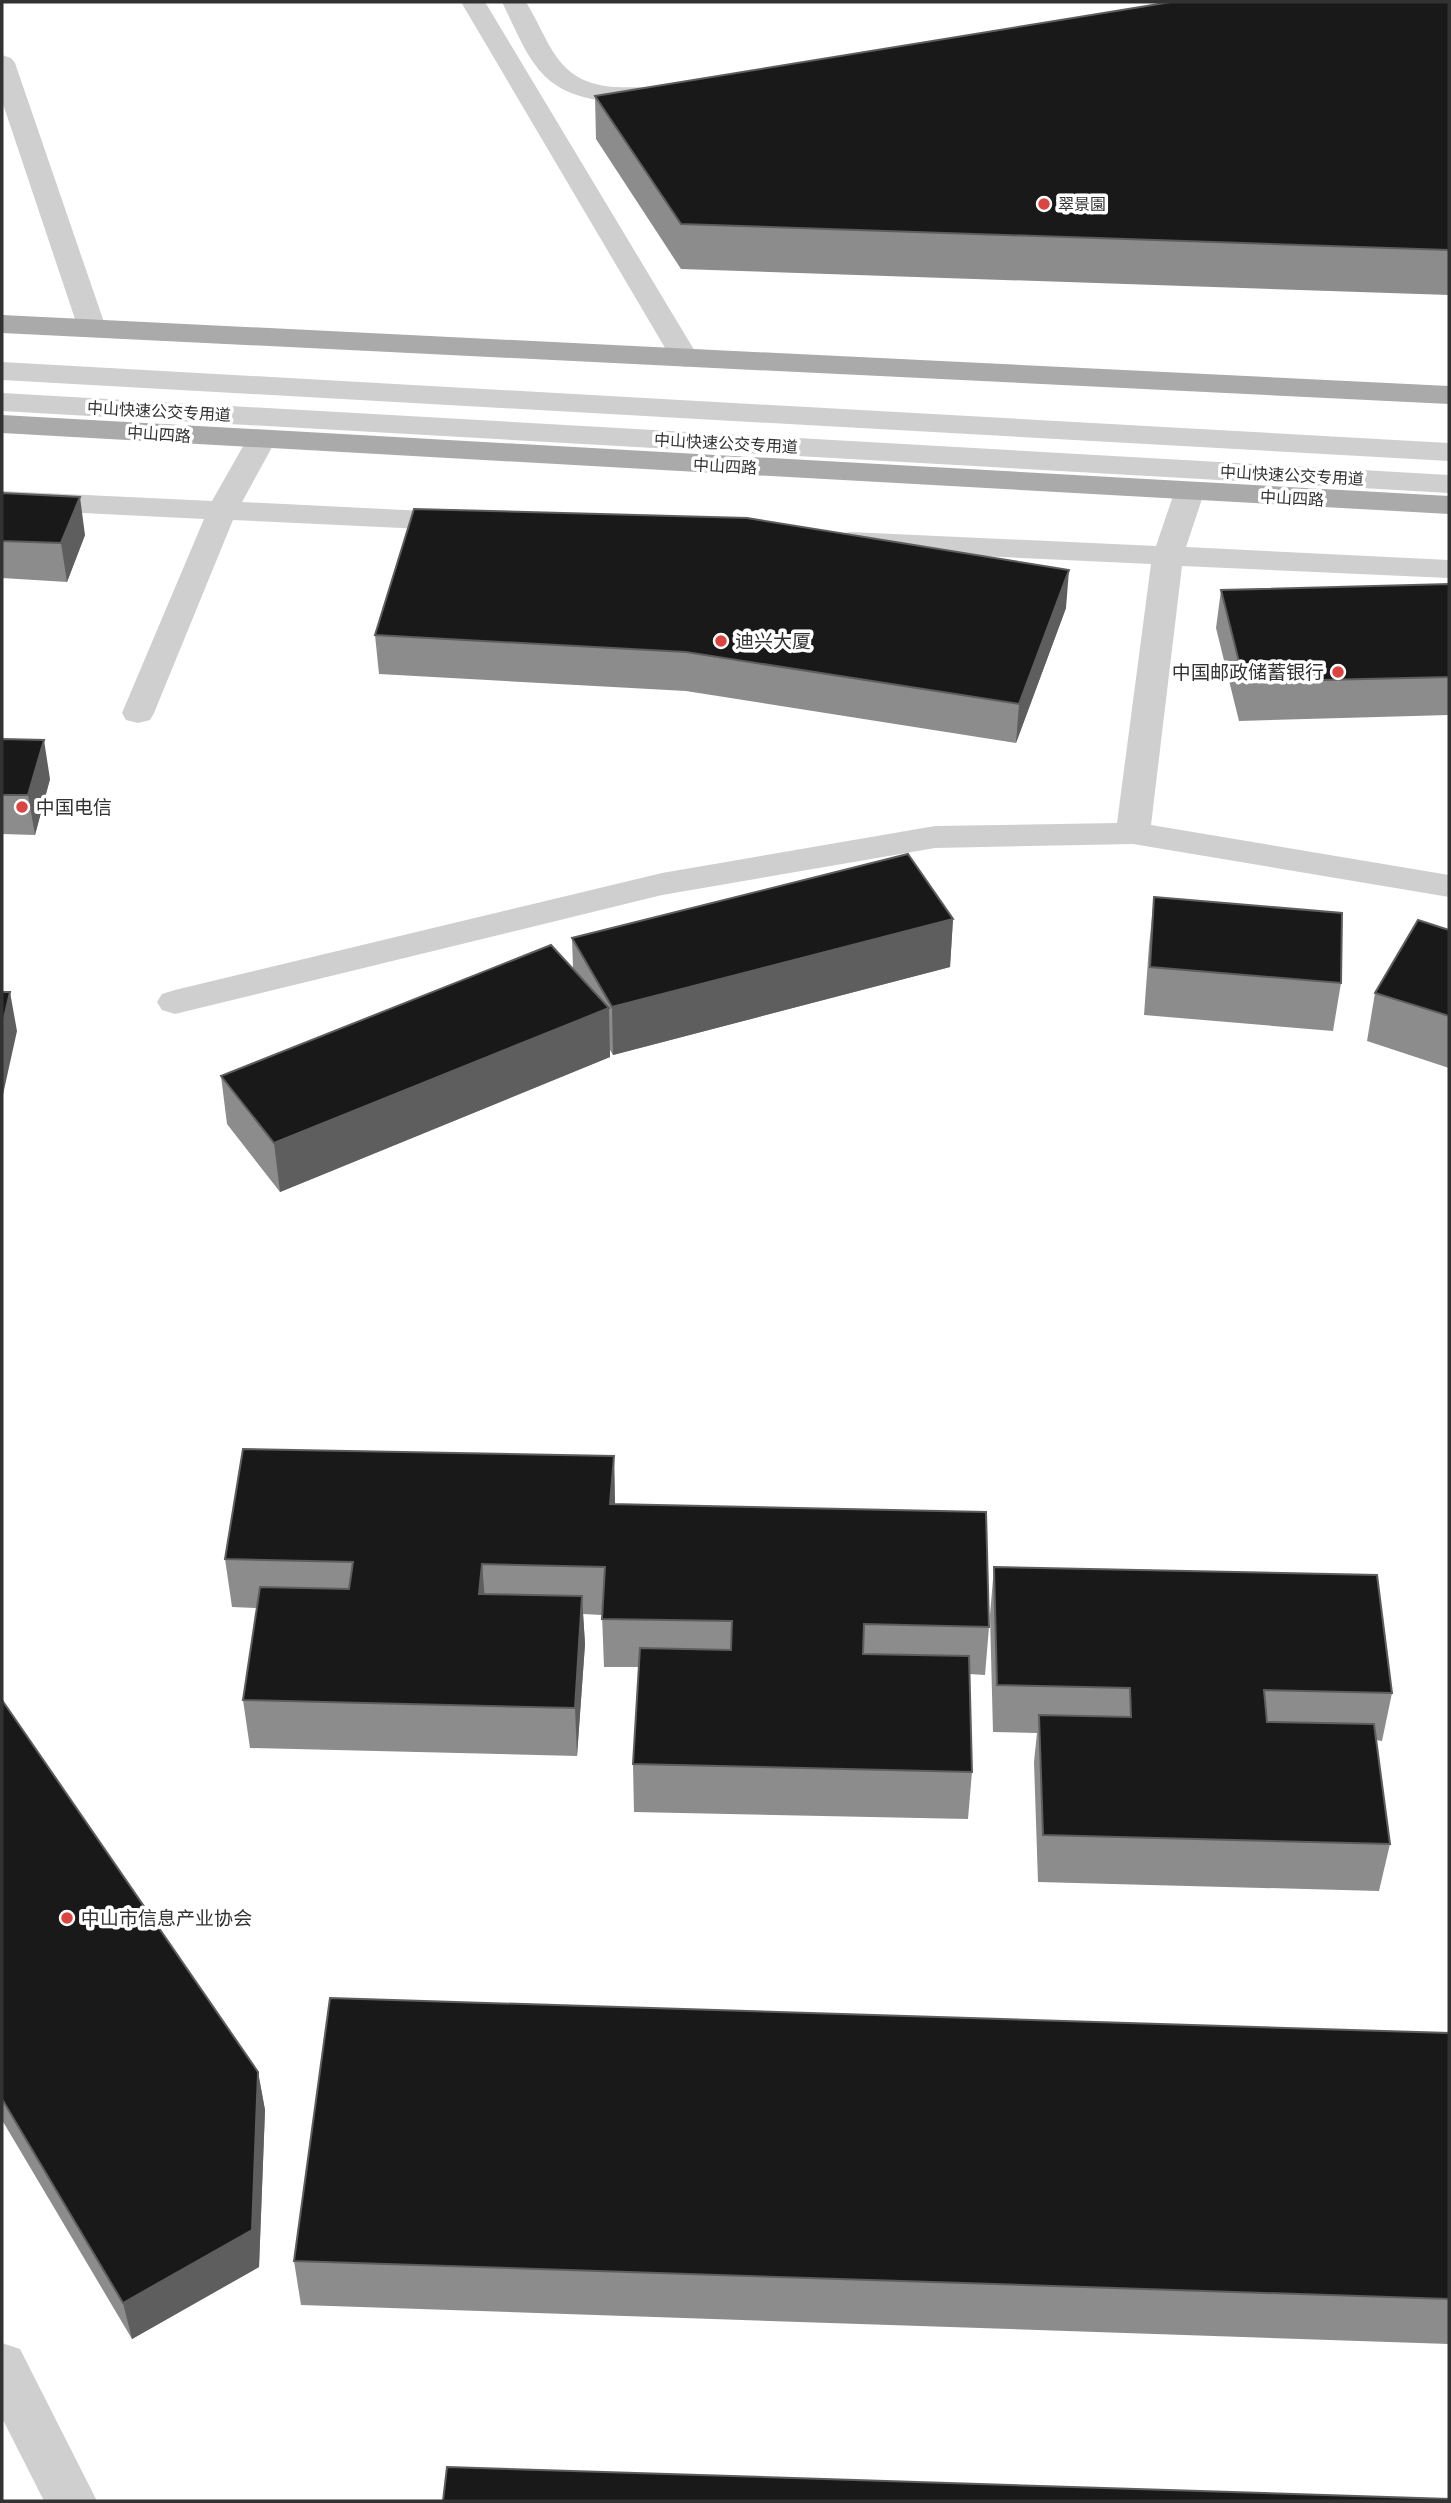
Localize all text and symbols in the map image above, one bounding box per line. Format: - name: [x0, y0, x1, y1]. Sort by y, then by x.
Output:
- place label: 翠景園: [1058, 195, 1106, 214]
- marker: 翠景園: [1036, 196, 1052, 212]
- street label: 中山快速公交专用道: [87, 398, 231, 425]
- street label: 中山四路: [126, 423, 192, 446]
- street label: 中山快速公交专用道: [654, 430, 798, 457]
- street label: 中山四路: [693, 455, 757, 478]
- street label: 中山快速公交专用道: [1220, 462, 1364, 489]
- street label: 中山四路: [1260, 487, 1324, 510]
- place label: 迪兴大厦: [735, 630, 811, 653]
- marker: 迪兴大厦: [713, 633, 729, 649]
- place label: 中国邮政储蓄银行: [1172, 661, 1324, 684]
- marker: 中国邮政储蓄银行: [1330, 664, 1346, 680]
- place label: 中国电信: [36, 796, 112, 819]
- marker: 中国电信: [14, 799, 30, 815]
- place label: 中山市信息产业协会: [81, 1907, 252, 1930]
- marker: 中山市信息产业协会: [59, 1910, 75, 1926]

